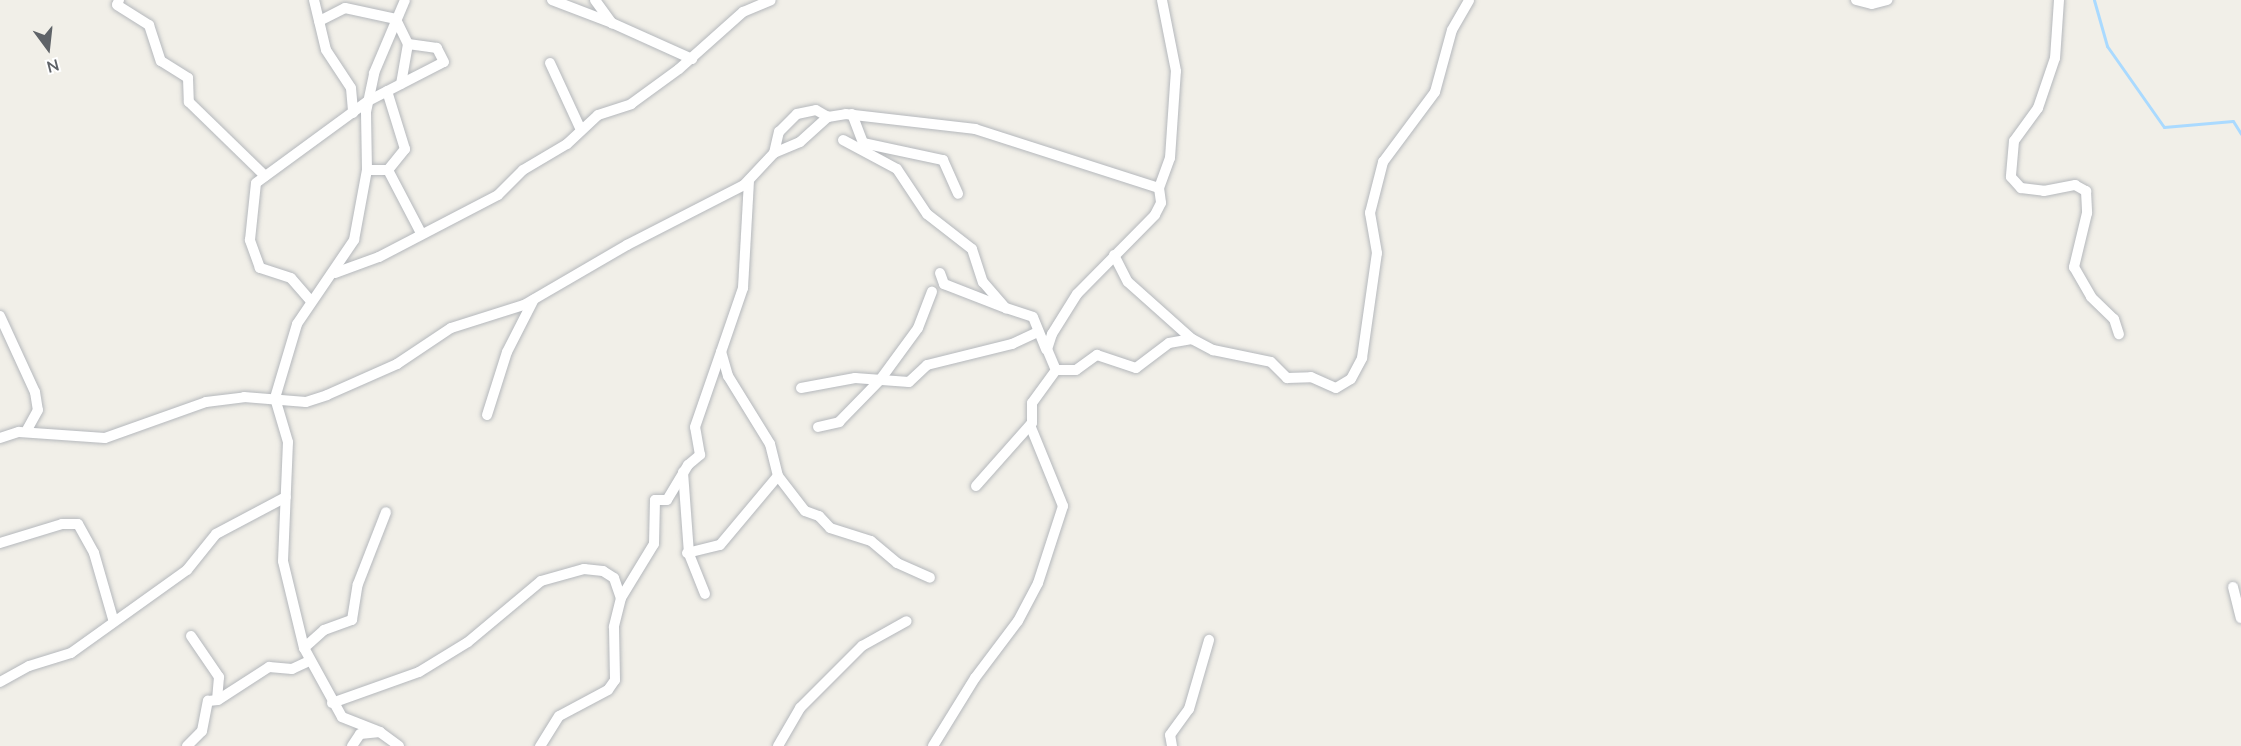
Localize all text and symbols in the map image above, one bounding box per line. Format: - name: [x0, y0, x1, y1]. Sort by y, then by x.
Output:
- north arrow: [18, 18, 78, 78]
- text: N: [44, 53, 61, 78]

